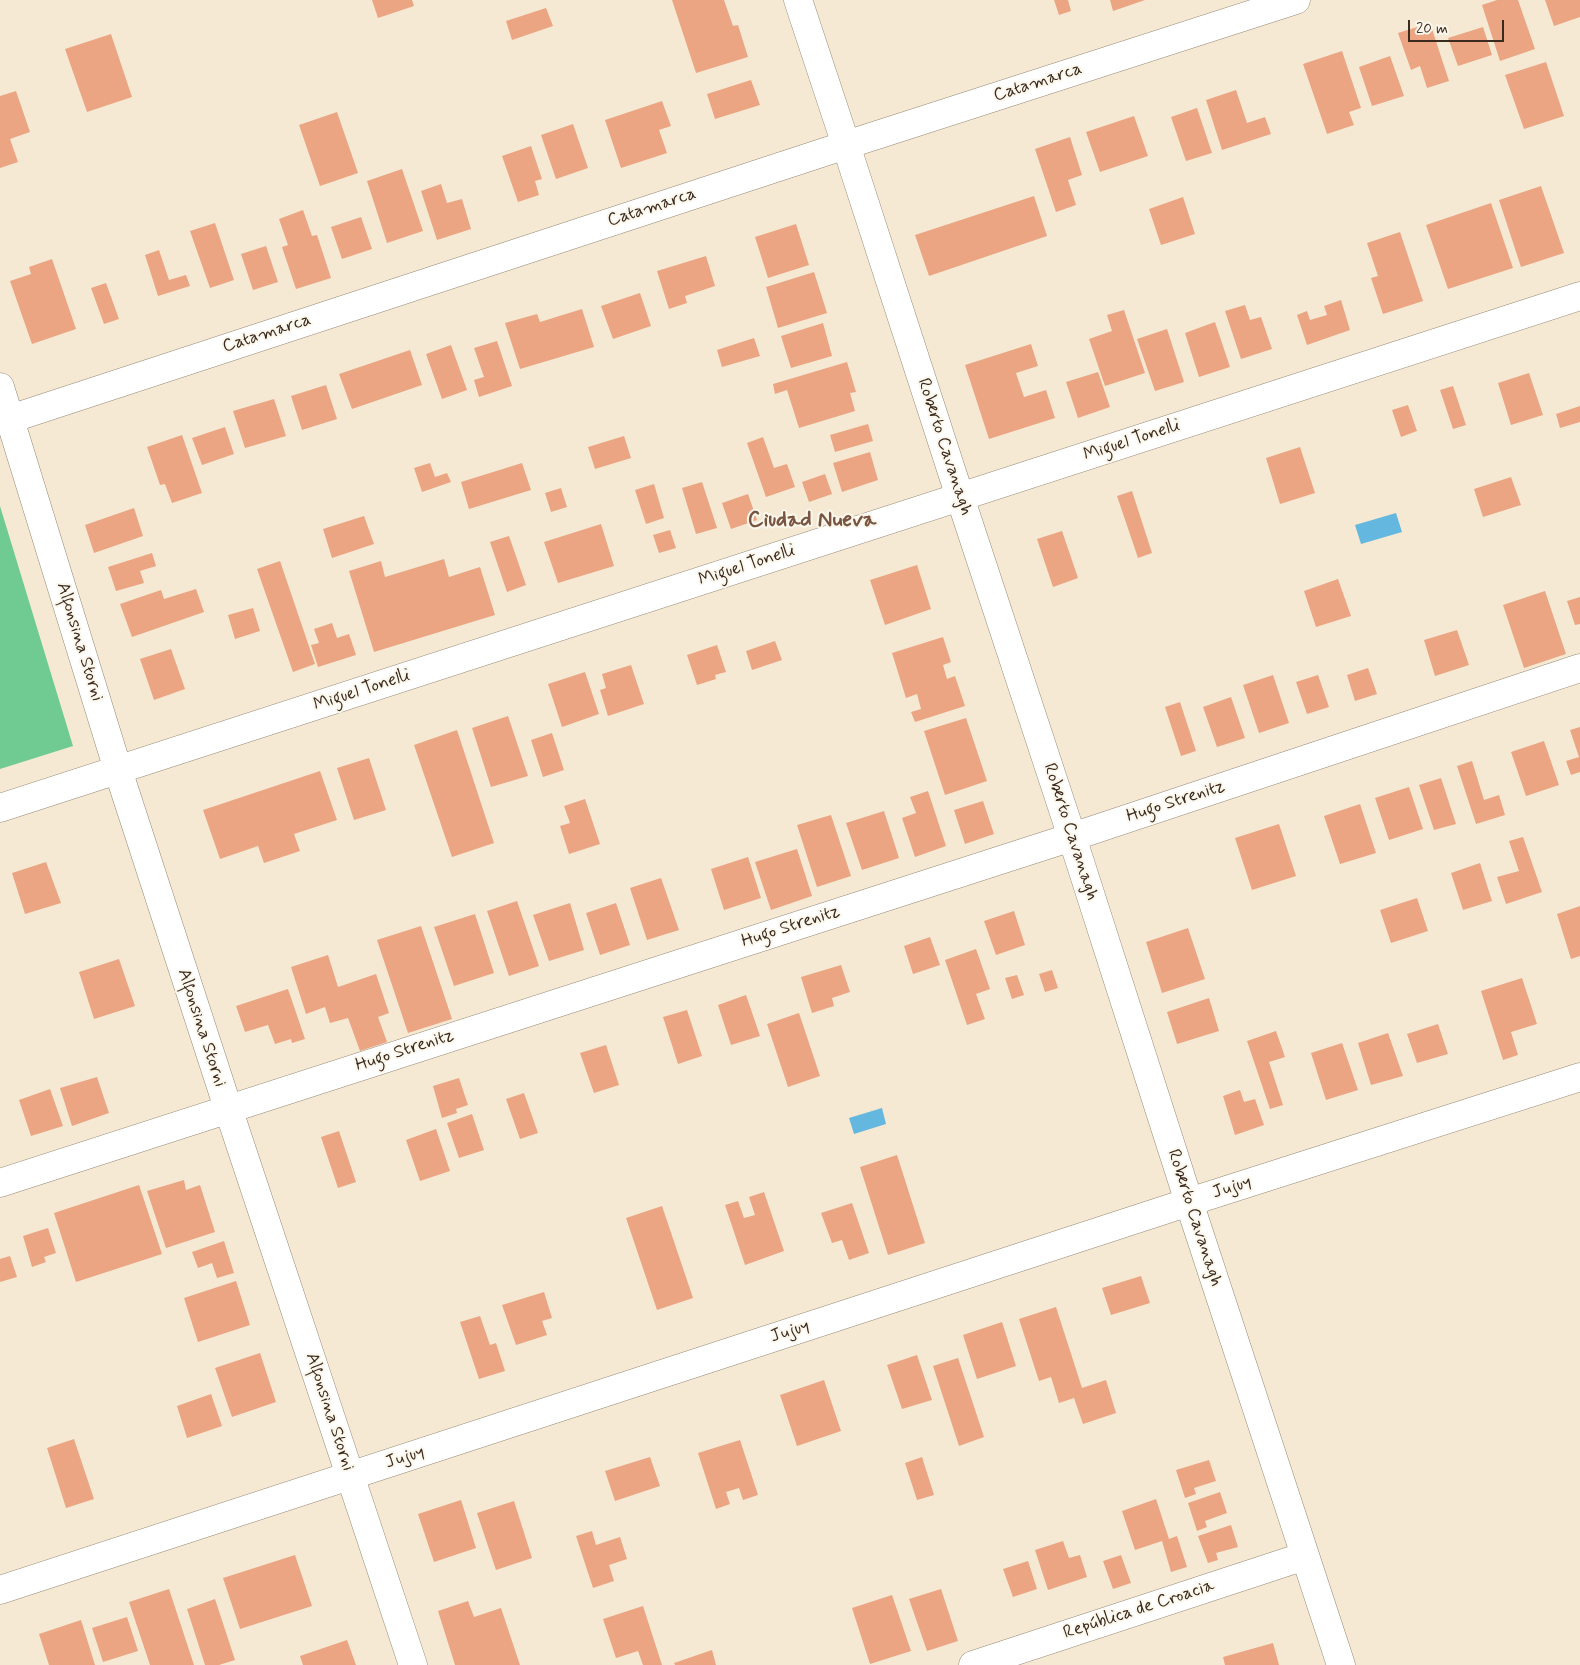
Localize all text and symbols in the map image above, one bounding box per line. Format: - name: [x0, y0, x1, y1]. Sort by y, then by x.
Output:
- scale bar: [1410, 10, 1506, 42]
- text: 20 m: [1416, 19, 1448, 39]
- street label: Catamarca: [991, 59, 1085, 107]
- street label: Catamarca: [605, 184, 699, 232]
- street label: Catamarca: [220, 310, 314, 358]
- street label: Roberto Cavanagh: [912, 376, 976, 518]
- street label: Miguel Tonelli: [1081, 415, 1183, 467]
- district label: Ciudad Nueva: [748, 508, 876, 534]
- street label: Miguel Tonelli: [696, 540, 798, 592]
- street label: Alfonsina Storni: [51, 580, 107, 704]
- street label: Miguel Tonelli: [311, 665, 413, 717]
- street label: Roberto Cavanagh: [1038, 761, 1102, 903]
- street label: Hugo Strenitz: [1124, 776, 1228, 828]
- street label: Hugo Strenitz: [739, 901, 843, 953]
- street label: Alfonsina Storni: [172, 966, 230, 1090]
- street label: Hugo Strenitz: [353, 1025, 457, 1077]
- street label: Roberto Cavanagh: [1162, 1147, 1226, 1289]
- street label: Jujuy: [1210, 1172, 1254, 1204]
- street label: Jujuy: [768, 1316, 812, 1348]
- street label: Alfonsina Storni: [300, 1350, 358, 1474]
- street label: Jujuy: [383, 1442, 427, 1474]
- street label: República de Croacia: [1061, 1575, 1217, 1645]

